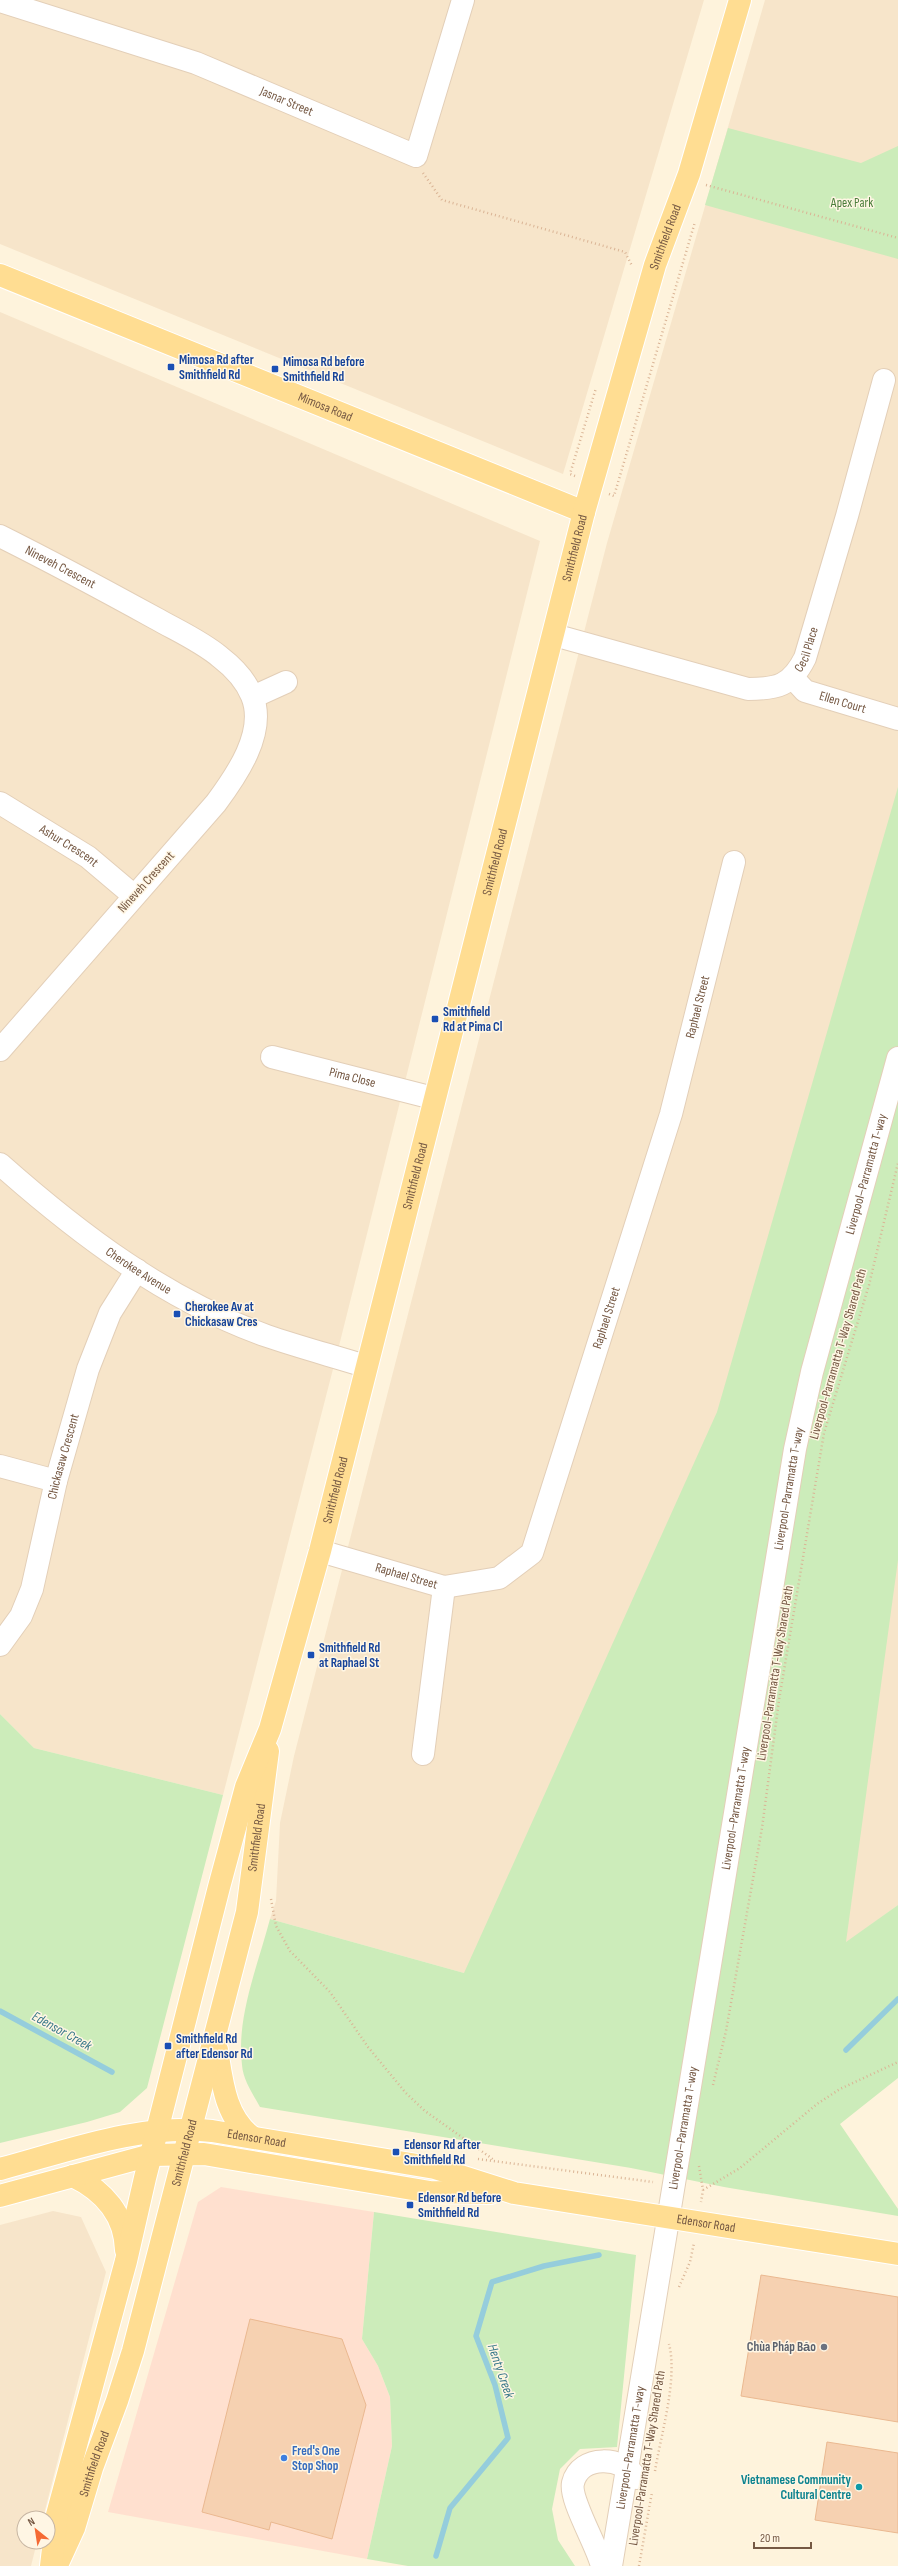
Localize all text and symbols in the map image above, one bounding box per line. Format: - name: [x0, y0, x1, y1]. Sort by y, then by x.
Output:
- street label: Jasnar Street: [257, 83, 316, 120]
- park label: Apex Park: [830, 195, 873, 211]
- street label: Smithfield Road: [646, 202, 685, 271]
- place label: Mimosa Rd after Smithfield Rd: [179, 352, 254, 383]
- place label: Mimosa Rd before Smithfield Rd: [283, 354, 365, 385]
- marker: Mimosa Rd after Smithfield Rd: [166, 362, 176, 372]
- marker: Mimosa Rd before Smithfield Rd: [270, 364, 280, 374]
- street label: Mimosa Road: [296, 389, 355, 425]
- street label: Smithfield Road: [559, 513, 591, 583]
- street label: Nineveh Crescent: [22, 542, 98, 592]
- street label: Cecil Place: [791, 625, 822, 675]
- street label: Ellen Court: [817, 688, 868, 717]
- street label: Ashur Crescent: [36, 821, 102, 870]
- street label: Smithfield Road: [479, 827, 511, 897]
- street label: Nineveh Crescent: [114, 848, 178, 916]
- street label: Raphael Street: [682, 974, 713, 1040]
- place label: Smithfield Rd at Pima Cl: [443, 1004, 503, 1035]
- marker: Smithfield Rd at Pima Cl: [430, 1014, 440, 1024]
- street label: Pima Close: [327, 1064, 377, 1091]
- street label: Liverpool–Parramatta T-way: [842, 1112, 890, 1236]
- street label: Smithfield Road: [399, 1141, 431, 1211]
- street label: Cherokee Avenue: [102, 1244, 174, 1298]
- street label: Liverpool-Parramatta T-Way Shared Path: [806, 1267, 870, 1441]
- street label: Raphael Street: [589, 1285, 624, 1351]
- place label: Cherokee Av at Chickasaw Cres: [185, 1299, 258, 1330]
- marker: Cherokee Av at Chickasaw Cres: [172, 1309, 182, 1319]
- street label: Chickasaw Crescent: [44, 1412, 83, 1501]
- street label: Liverpool–Parramatta T-way: [770, 1426, 808, 1551]
- street label: Smithfield Road: [319, 1455, 352, 1525]
- street label: Raphael Street: [373, 1559, 439, 1593]
- street label: Liverpool-Parramatta T-Way Shared Path: [753, 1584, 797, 1762]
- place label: Smithfield Rd at Raphael St: [319, 1640, 380, 1671]
- marker: Smithfield Rd at Raphael St: [306, 1650, 316, 1660]
- street label: Liverpool–Parramatta T-way: [718, 1746, 754, 1871]
- street label: Smithfield Road: [244, 1803, 269, 1873]
- water label: Edensor Creek: [29, 2008, 96, 2055]
- place label: Smithfield Rd after Edensor Rd: [176, 2031, 253, 2062]
- marker: Smithfield Rd after Edensor Rd: [163, 2041, 173, 2051]
- street label: Liverpool–Parramatta T-way: [665, 2065, 701, 2191]
- street label: Smithfield Road: [168, 2118, 201, 2188]
- street label: Edensor Road: [226, 2126, 287, 2151]
- place label: Edensor Rd after Smithfield Rd: [404, 2137, 480, 2168]
- marker: Edensor Rd after Smithfield Rd: [391, 2147, 401, 2157]
- place label: Edensor Rd before Smithfield Rd: [418, 2190, 502, 2221]
- marker: Edensor Rd before Smithfield Rd: [405, 2200, 415, 2210]
- street label: Edensor Road: [676, 2211, 736, 2236]
- place label: Chùa Pháp Bảo: [747, 2339, 816, 2355]
- water label: Henty Creek: [484, 2342, 518, 2401]
- marker: Chùa Pháp Bảo: [819, 2342, 829, 2352]
- street label: Liverpool-Parramatta T-Way Shared Path: [625, 2369, 669, 2547]
- street label: Liverpool–Parramatta T-way: [612, 2385, 649, 2510]
- street label: Smithfield Road: [76, 2429, 113, 2499]
- place label: Fred's One Stop Shop: [292, 2443, 340, 2474]
- marker: Fred's One Stop Shop: [279, 2453, 289, 2463]
- place label: Vietnamese Community Cultural Centre: [741, 2472, 852, 2503]
- marker: Vietnamese Community Cultural Centre: [854, 2482, 864, 2492]
- north arrow: [16, 2510, 56, 2550]
- text: N: [25, 2515, 37, 2529]
- scale bar: [754, 2524, 811, 2550]
- text: 20 m: [760, 2531, 780, 2546]

